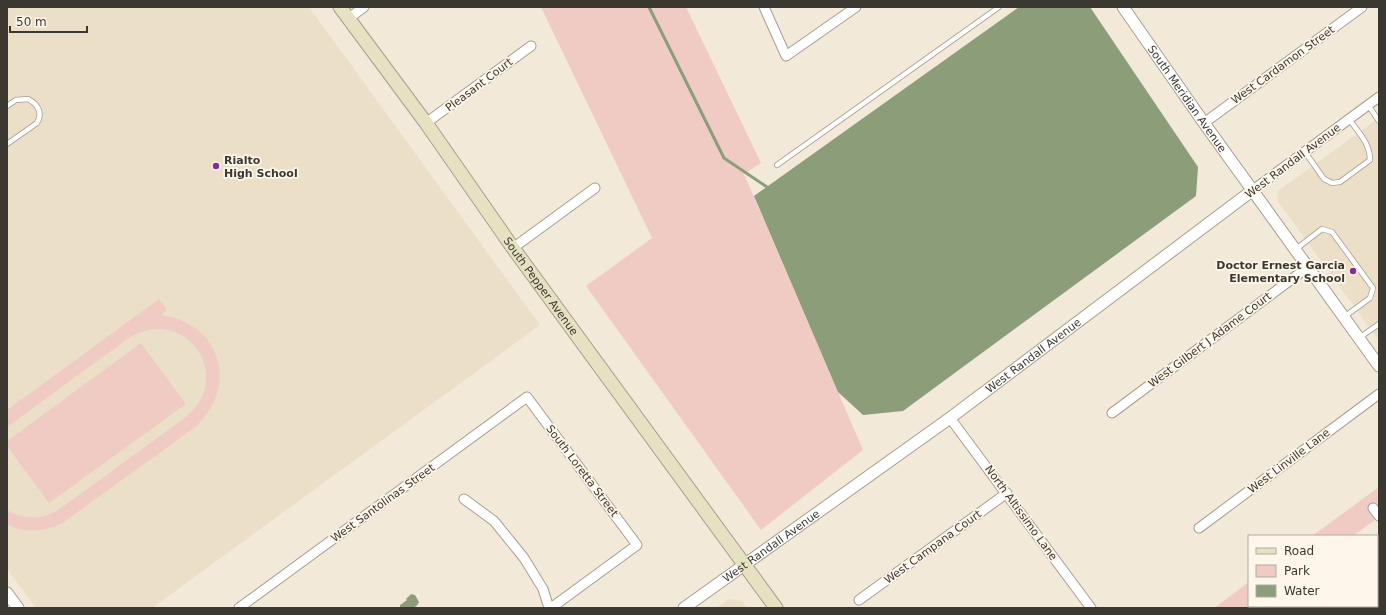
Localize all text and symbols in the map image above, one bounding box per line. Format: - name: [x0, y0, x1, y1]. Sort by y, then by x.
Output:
- scale bar: [10, 8, 87, 34]
- text: 50 m: [16, 15, 47, 29]
- street label: West Cardamon Street: [1229, 23, 1338, 107]
- street label: South Meridian Avenue: [1145, 43, 1229, 155]
- street label: Pleasant Court: [443, 55, 516, 114]
- street label: West Randall Avenue: [1243, 121, 1343, 201]
- place label: Rialto High School: [224, 154, 298, 180]
- marker: Rialto High School: [211, 161, 221, 171]
- street label: South Pepper Avenue: [501, 235, 581, 338]
- place label: Doctor Ernest Garcia Elementary School: [1216, 259, 1345, 285]
- marker: Doctor Ernest Garcia Elementary School: [1348, 266, 1358, 276]
- street label: West Gilbert J Adame Court: [1146, 289, 1274, 390]
- street label: West Randall Avenue: [983, 315, 1084, 395]
- street label: South Loretta Street: [543, 423, 621, 520]
- street label: West Linville Lane: [1245, 426, 1333, 496]
- street label: West Santolinas Street: [329, 461, 438, 545]
- street label: North Altissimo Lane: [982, 463, 1060, 563]
- street label: West Randall Avenue: [720, 507, 822, 585]
- street label: West Campana Court: [882, 507, 985, 587]
- legend: [1248, 535, 1378, 607]
- text: Road: [1284, 544, 1314, 558]
- text: Park: [1284, 564, 1310, 578]
- text: Water: [1284, 584, 1320, 598]

